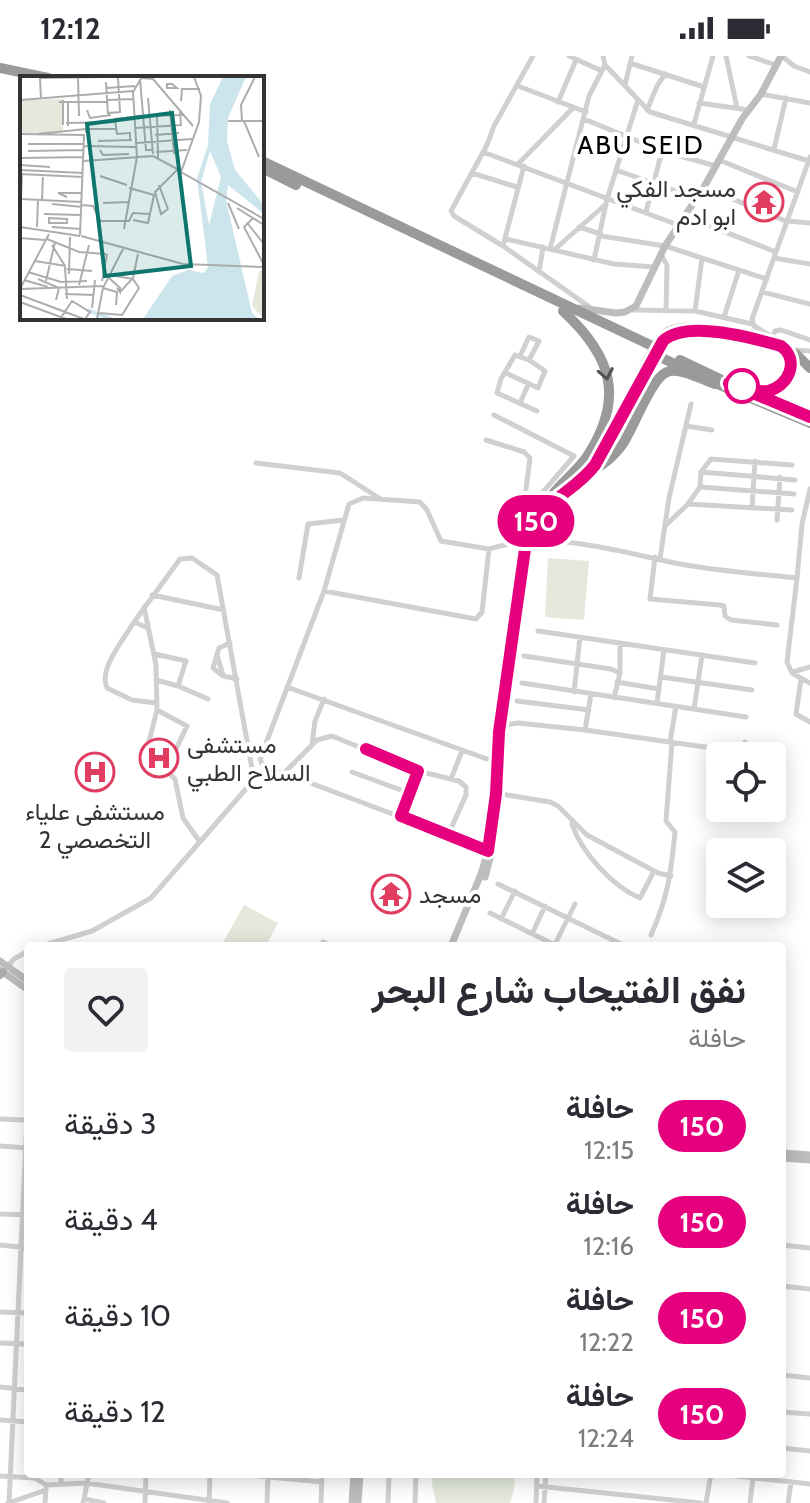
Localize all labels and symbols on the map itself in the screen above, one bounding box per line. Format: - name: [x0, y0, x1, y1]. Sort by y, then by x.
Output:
- inset map: [20, 76, 264, 320]
- district label: ABU SEID: [577, 129, 705, 161]
- place label: مسجد الفكي ابو ادم: [616, 174, 736, 233]
- temple icon: مسجد الفكي ابو ادم: [743, 181, 785, 223]
- one-way arrow: [597, 367, 614, 380]
- unlabelled marker: [725, 369, 759, 403]
- line badge: 150: [490, 495, 582, 547]
- place label: مستشفى السلاح الطبي: [187, 730, 310, 792]
- hospital icon: مستشفى السلاح الطبي: [138, 737, 180, 779]
- hospital icon: مستشفى علياء التخصصي 2: [74, 751, 116, 793]
- place label: مستشفى علياء التخصصي 2: [25, 797, 165, 859]
- temple icon: مسجد: [370, 873, 412, 915]
- place label: مسجد: [419, 880, 481, 909]

